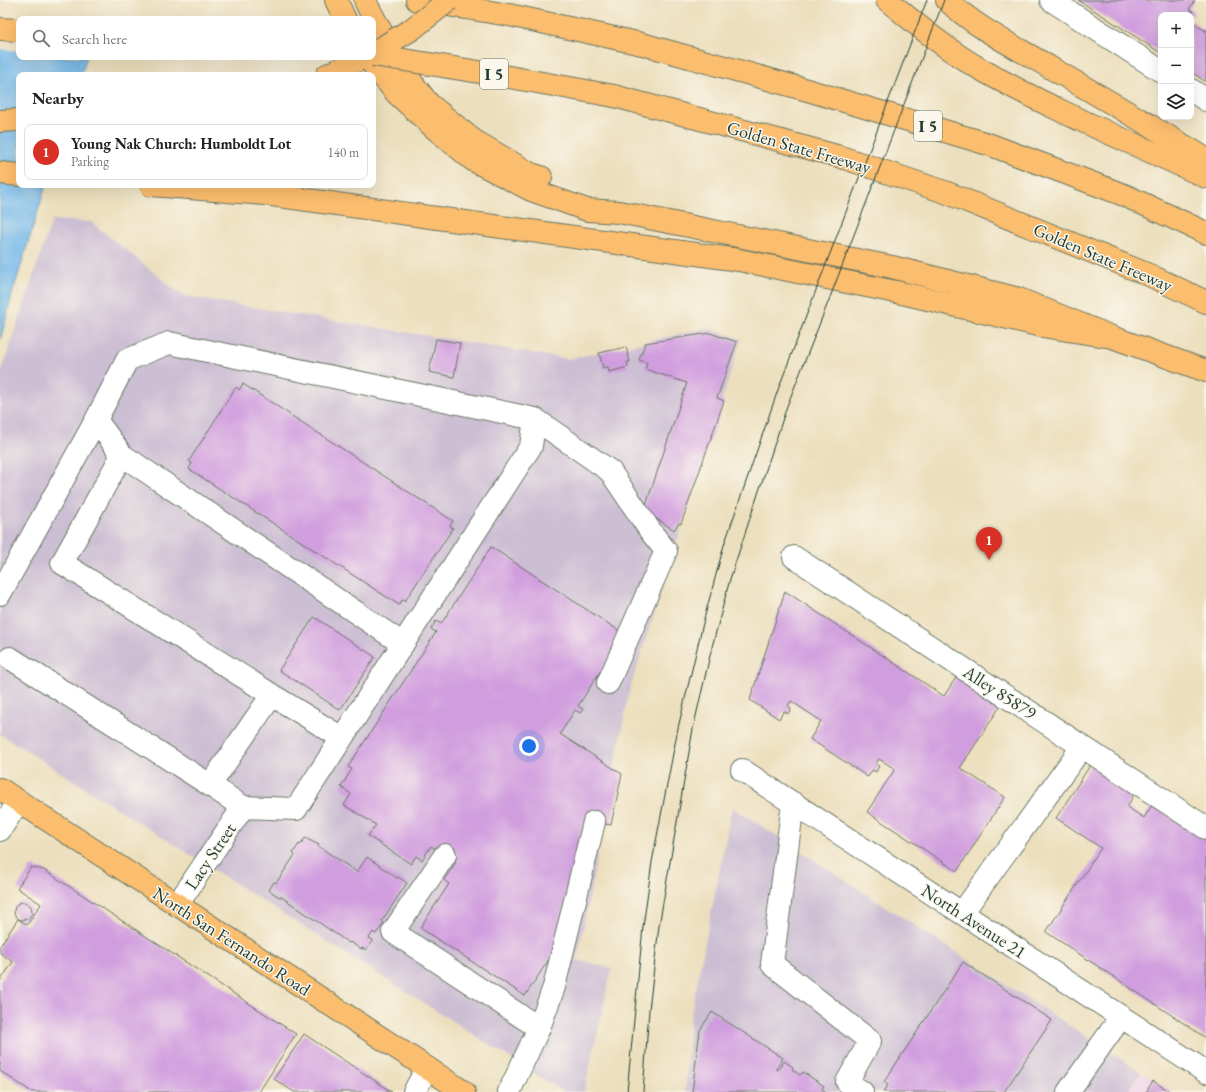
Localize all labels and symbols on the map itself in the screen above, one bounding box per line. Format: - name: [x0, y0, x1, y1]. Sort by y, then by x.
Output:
- road number: I 5: [480, 59, 508, 89]
- road number: I 5: [914, 111, 942, 141]
- street label: Golden State Freeway: [724, 115, 874, 179]
- street label: Golden State Freeway: [1030, 217, 1176, 297]
- pin: 1: [976, 527, 1002, 560]
- street label: Alley 85879: [958, 659, 1041, 724]
- your location: [519, 736, 539, 756]
- street label: Lacy Street: [179, 818, 241, 894]
- street label: North Avenue 21: [917, 879, 1031, 963]
- street label: North San Fernando Road: [149, 881, 316, 1001]

